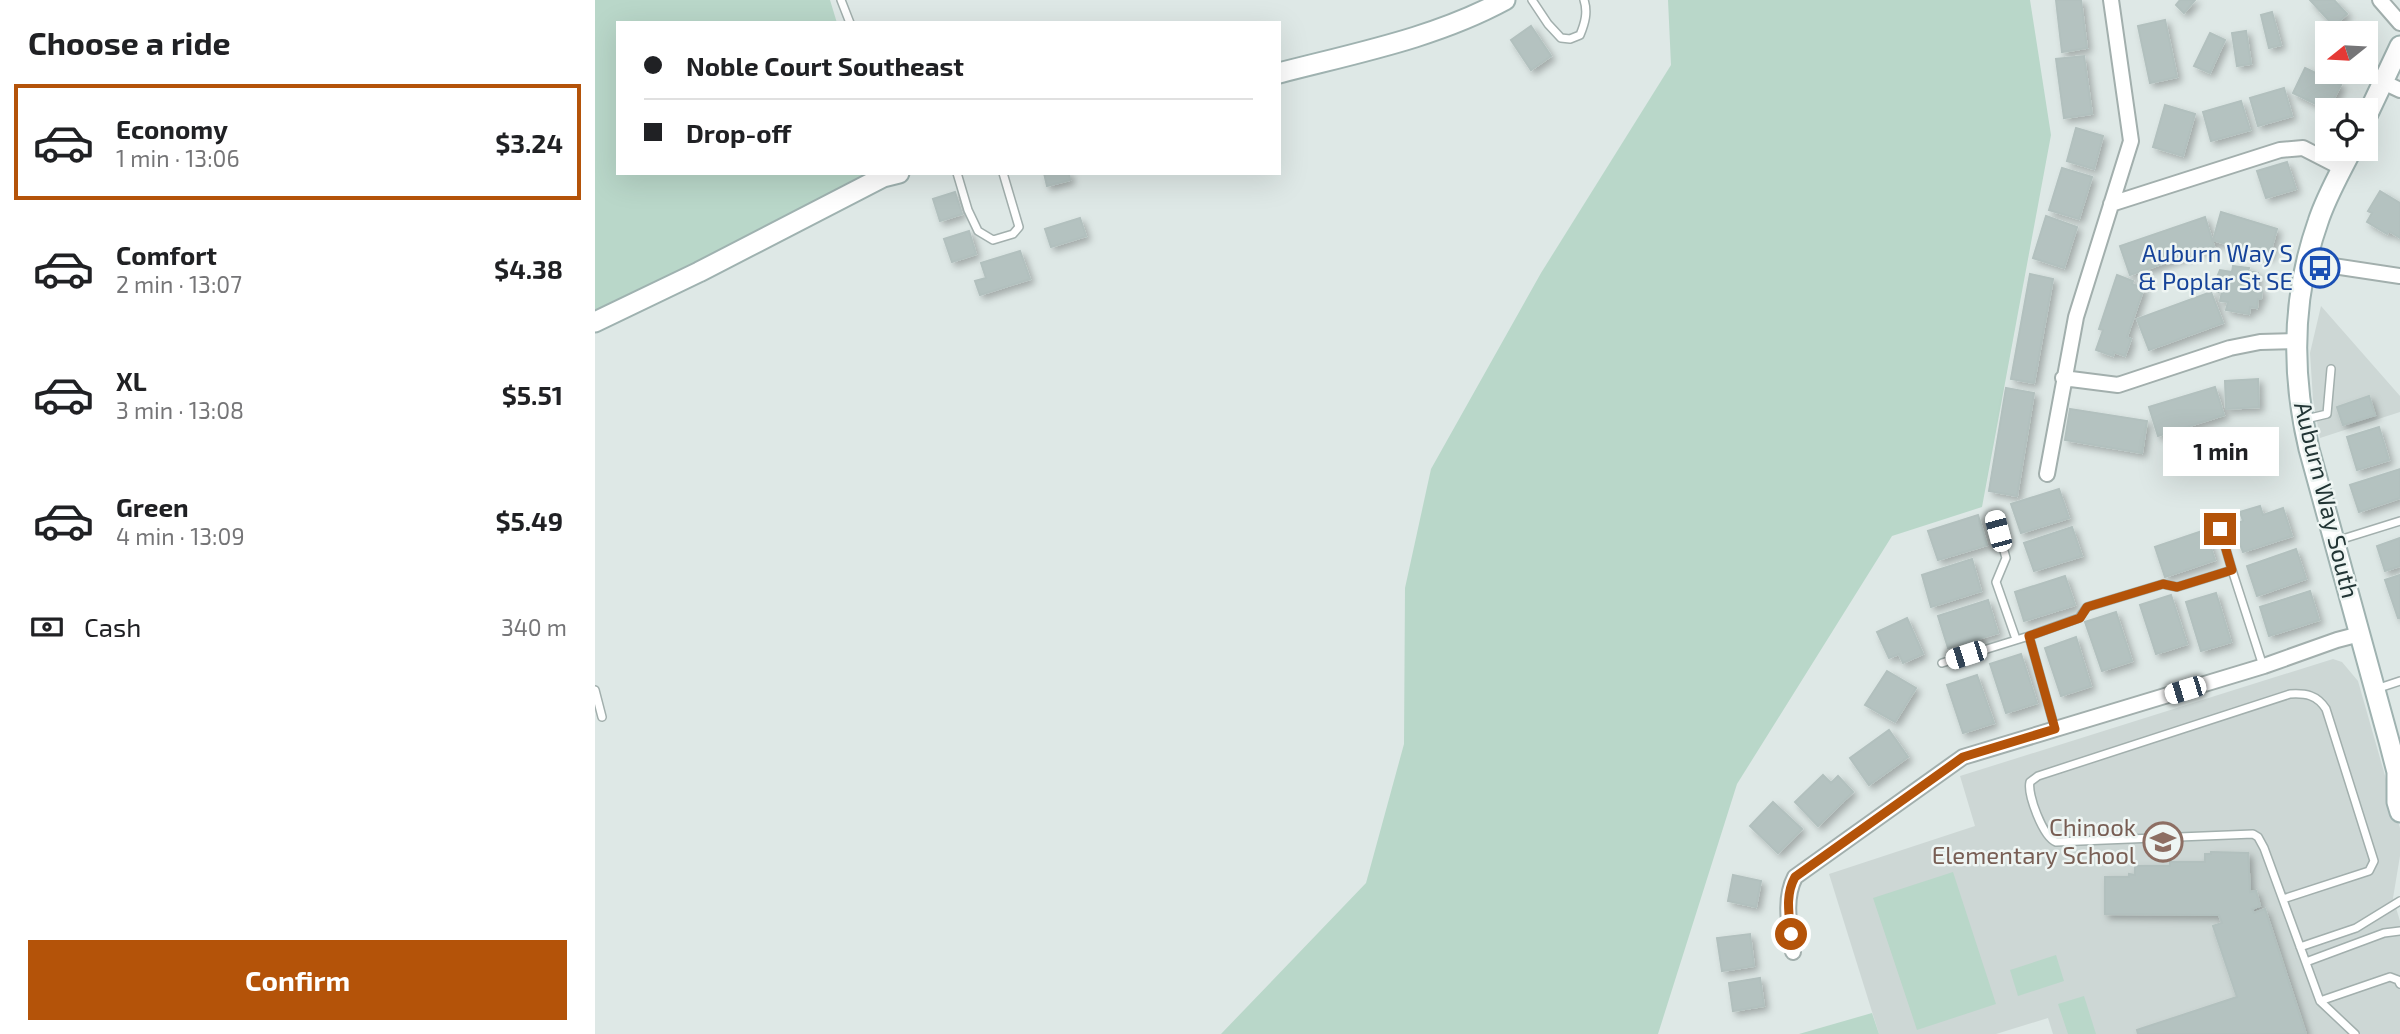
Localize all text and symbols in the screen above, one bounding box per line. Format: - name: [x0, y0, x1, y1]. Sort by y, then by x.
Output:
- north arrow: [2315, 21, 2378, 84]
- map controls: [2315, 21, 2378, 161]
- text: Choose a ride: [28, 23, 231, 61]
- text: Noble Court Southeast: [686, 50, 964, 81]
- button: locate: [2315, 98, 2378, 161]
- icon: car: [32, 111, 95, 174]
- text: Economy: [116, 113, 228, 144]
- text: Drop-off: [686, 117, 791, 148]
- text: $3.24: [495, 127, 563, 158]
- text: 1 min · 13:06: [116, 144, 240, 172]
- icon: car: [32, 237, 95, 300]
- place label: Auburn Way S & Poplar St SE: [2138, 238, 2293, 295]
- text: Comfort: [116, 239, 217, 270]
- bus stop icon: Auburn Way S & Poplar St SE: [2299, 247, 2341, 289]
- text: $4.38: [494, 253, 563, 284]
- text: 2 min · 13:07: [116, 270, 242, 298]
- icon: car: [32, 363, 95, 426]
- text: XL: [116, 365, 147, 396]
- text: $5.51: [502, 379, 563, 410]
- text: 3 min · 13:08: [116, 396, 244, 424]
- street label: Auburn Way South: [2289, 398, 2366, 601]
- callout: 1 min: [2162, 428, 2278, 476]
- text: 1 min: [2193, 437, 2249, 465]
- icon: car: [32, 489, 95, 552]
- text: Green: [116, 491, 189, 522]
- text: $5.49: [495, 505, 563, 536]
- car: [1983, 508, 2014, 554]
- route end: [2204, 513, 2236, 545]
- text: 4 min · 13:09: [116, 522, 245, 550]
- icon: cash: [28, 608, 66, 646]
- text: Cash: [84, 611, 141, 642]
- text: 340 m: [501, 613, 567, 641]
- car: [1943, 639, 1990, 671]
- car: [2162, 674, 2209, 706]
- place label: Chinook Elementary School: [1932, 812, 2136, 869]
- school or university icon: Chinook Elementary School: [2142, 821, 2184, 863]
- route start: [1775, 918, 1807, 950]
- button: Confirm: [28, 940, 567, 1020]

